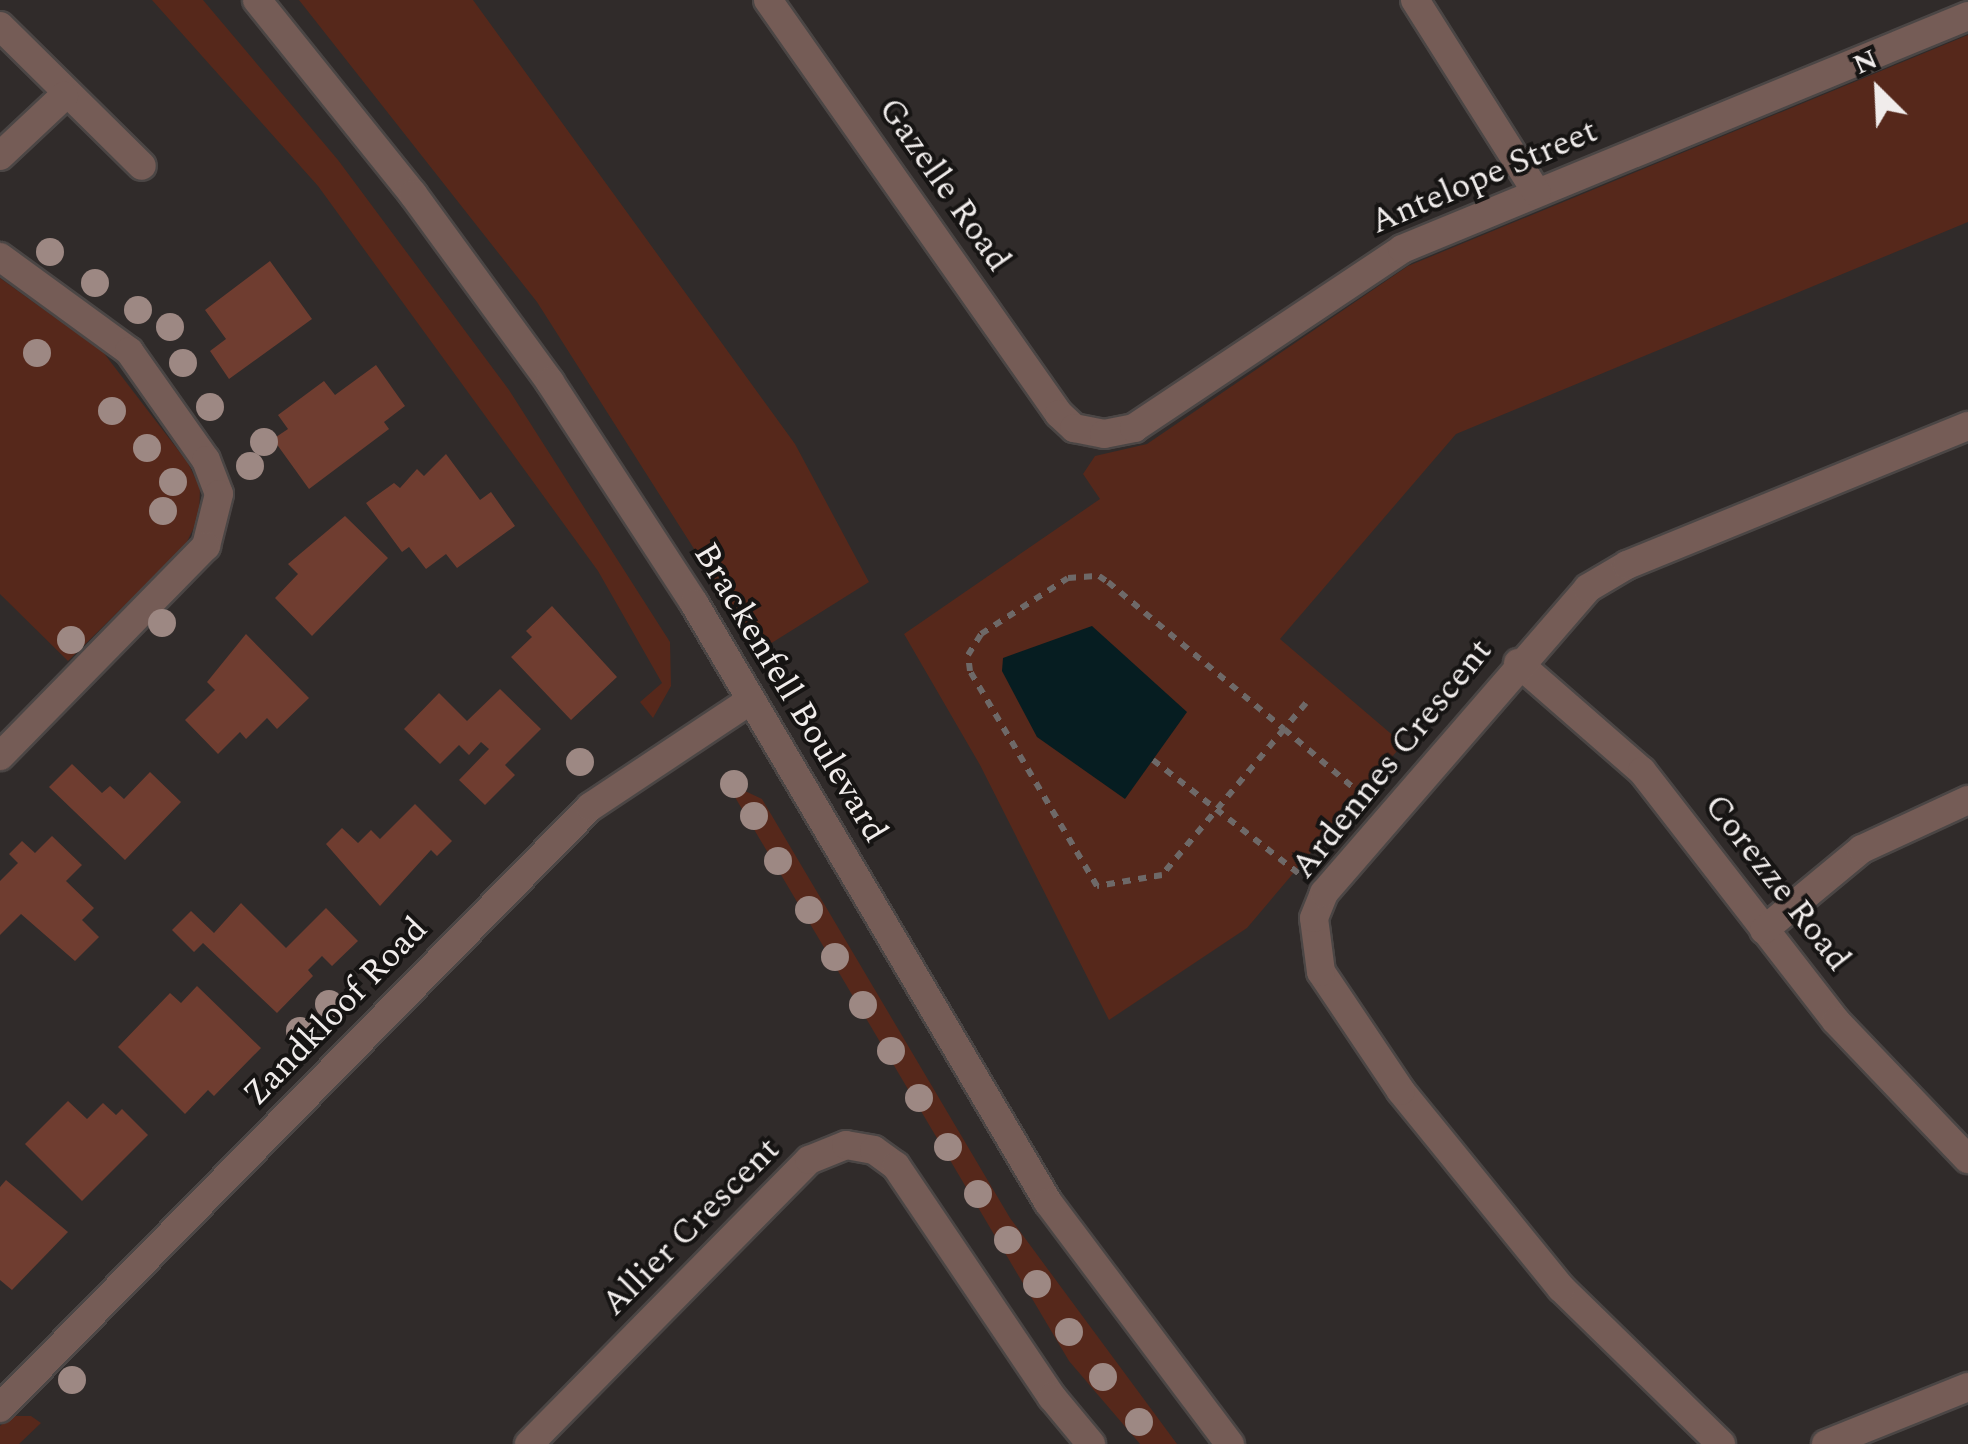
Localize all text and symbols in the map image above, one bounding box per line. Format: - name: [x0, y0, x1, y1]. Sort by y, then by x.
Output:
- text: N: [1846, 38, 1885, 86]
- north arrow: [1828, 40, 1928, 140]
- street label: Gazelle Road: [869, 90, 1019, 280]
- street label: Antelope Street: [1364, 110, 1604, 244]
- street label: Brackenfell Boulevard: [684, 536, 896, 850]
- street label: Ardennes Crescent: [1283, 631, 1501, 887]
- street label: Corezze Road: [1695, 786, 1859, 980]
- street label: Zandkloof Road: [235, 909, 437, 1115]
- street label: Allier Crescent: [593, 1129, 789, 1325]

